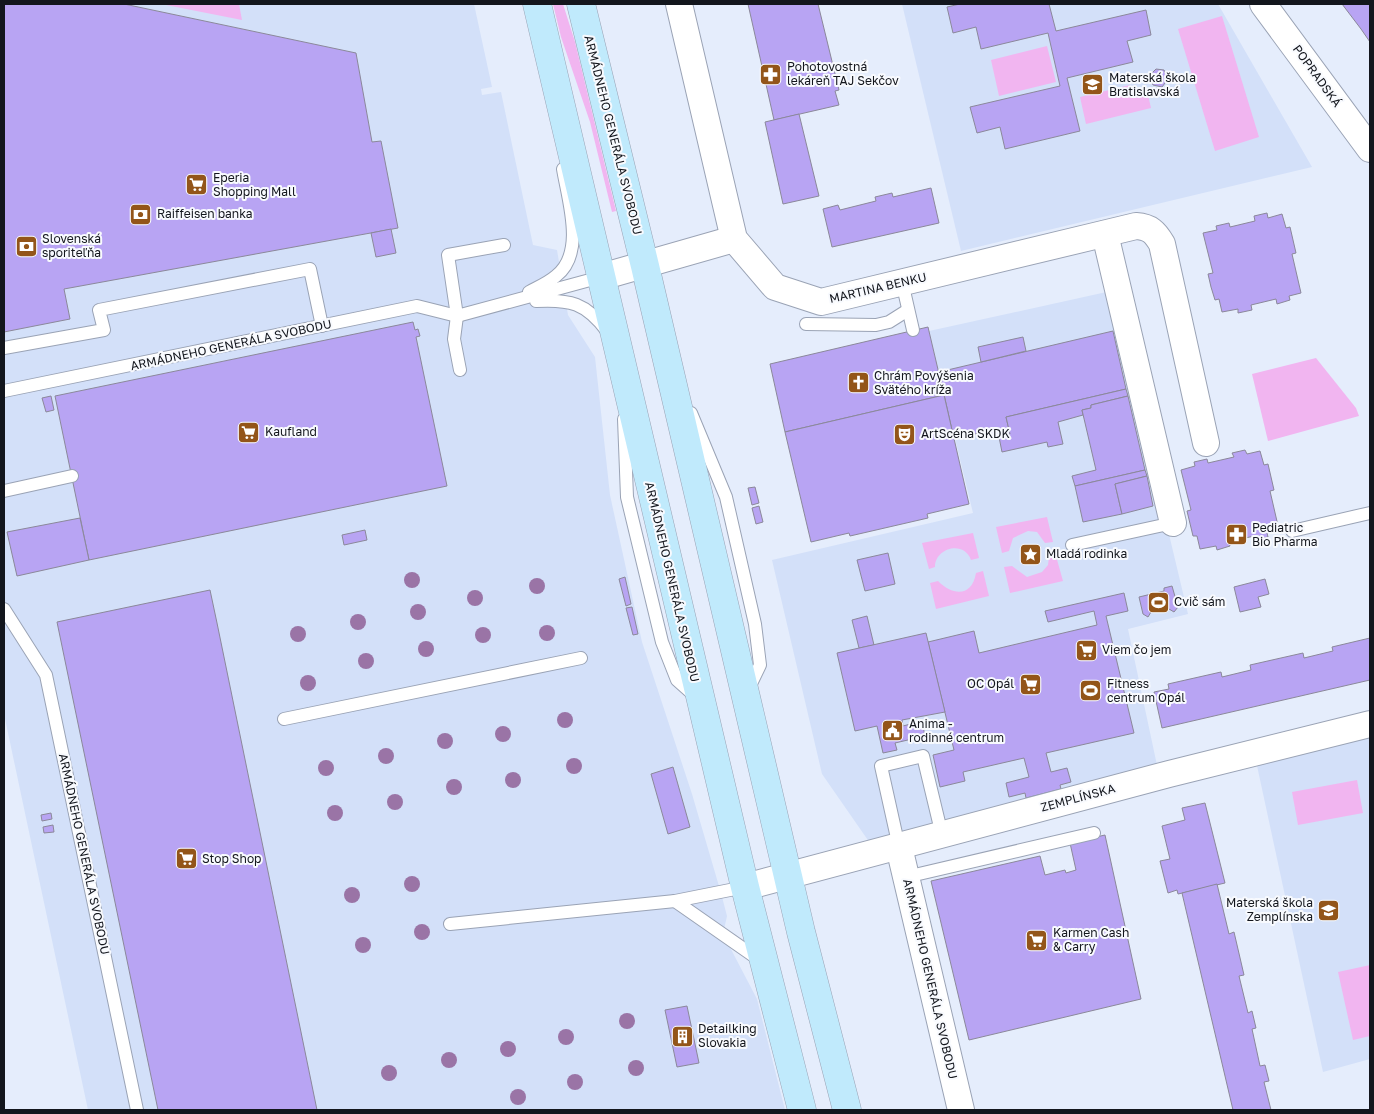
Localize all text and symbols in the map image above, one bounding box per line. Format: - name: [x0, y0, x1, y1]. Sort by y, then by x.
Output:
- street label: ARMÁDNEHO GENERÁLA SVOBODU: [581, 33, 646, 236]
- street label: POPRADSKÁ: [1290, 42, 1345, 110]
- place label: Pohotovostná lekáreň TAJ Sekčov: [787, 59, 899, 88]
- pharmacy icon: Pohotovostná lekáreň TAJ Sekčov: [759, 62, 783, 86]
- place label: Materská škola Bratislavská: [1109, 70, 1196, 99]
- school or university icon: Materská škola Bratislavská: [1081, 73, 1105, 97]
- place label: Eperia Shopping Mall: [213, 170, 296, 199]
- supermarket icon: Eperia Shopping Mall: [185, 173, 209, 197]
- bank icon: Raiffeisen banka: [129, 202, 153, 226]
- place label: Raiffeisen banka: [157, 206, 253, 221]
- place label: Slovenská sporiteľňa: [42, 231, 101, 260]
- bank icon: Slovenská sporiteľňa: [14, 234, 38, 258]
- street label: MARTINA BENKU: [828, 269, 928, 306]
- street label: ARMÁDNEHO GENERÁLA SVOBODU: [129, 316, 333, 373]
- place label: Chrám Povýšenia Svätého kríža: [874, 368, 974, 397]
- church icon: Chrám Povýšenia Svätého kríža: [846, 371, 870, 395]
- supermarket icon: Kaufland: [237, 420, 261, 444]
- theatre icon: ArtScéna SKDK: [893, 422, 917, 446]
- place label: Kaufland: [265, 424, 317, 439]
- place label: ArtScéna SKDK: [921, 426, 1010, 441]
- street label: ARMÁDNEHO GENERÁLA SVOBODU: [642, 480, 703, 684]
- place label: Pediatric Bio Pharma: [1252, 520, 1318, 549]
- pharmacy icon: Pediatric Bio Pharma: [1224, 523, 1248, 547]
- place icon: Mladá rodinka: [1018, 542, 1042, 566]
- place label: Mladá rodinka: [1046, 546, 1127, 561]
- sports icon: Cvič sám: [1146, 590, 1170, 614]
- place label: Cvič sám: [1174, 594, 1225, 609]
- supermarket icon: Viem čo jem: [1074, 638, 1098, 662]
- place label: Viem čo jem: [1102, 642, 1171, 657]
- supermarket icon: OC Opál: [1018, 672, 1042, 696]
- place label: OC Opál: [967, 676, 1014, 691]
- place label: Fitness centrum Opál: [1107, 676, 1185, 705]
- sports icon: Fitness centrum Opál: [1079, 679, 1103, 703]
- place label: Anima - rodinné centrum: [909, 716, 1004, 745]
- public building icon: Anima - rodinné centrum: [881, 719, 905, 743]
- street label: ARMÁDNEHO GENERÁLA SVOBODU: [56, 752, 113, 956]
- street label: ZEMPLÍNSKA: [1039, 780, 1117, 815]
- supermarket icon: Stop Shop: [174, 847, 198, 871]
- place label: Stop Shop: [202, 851, 261, 866]
- street label: ARMÁDNEHO GENERÁLA SVOBODU: [900, 877, 961, 1081]
- place label: Materská škola Zemplínska: [1226, 895, 1313, 924]
- school or university icon: Materská škola Zemplínska: [1317, 898, 1341, 922]
- place label: Karmen Cash & Carry: [1053, 925, 1129, 954]
- supermarket icon: Karmen Cash & Carry: [1025, 928, 1049, 952]
- place label: Detailking Slovakia: [698, 1021, 757, 1050]
- building icon: Detailking Slovakia: [670, 1024, 694, 1048]

